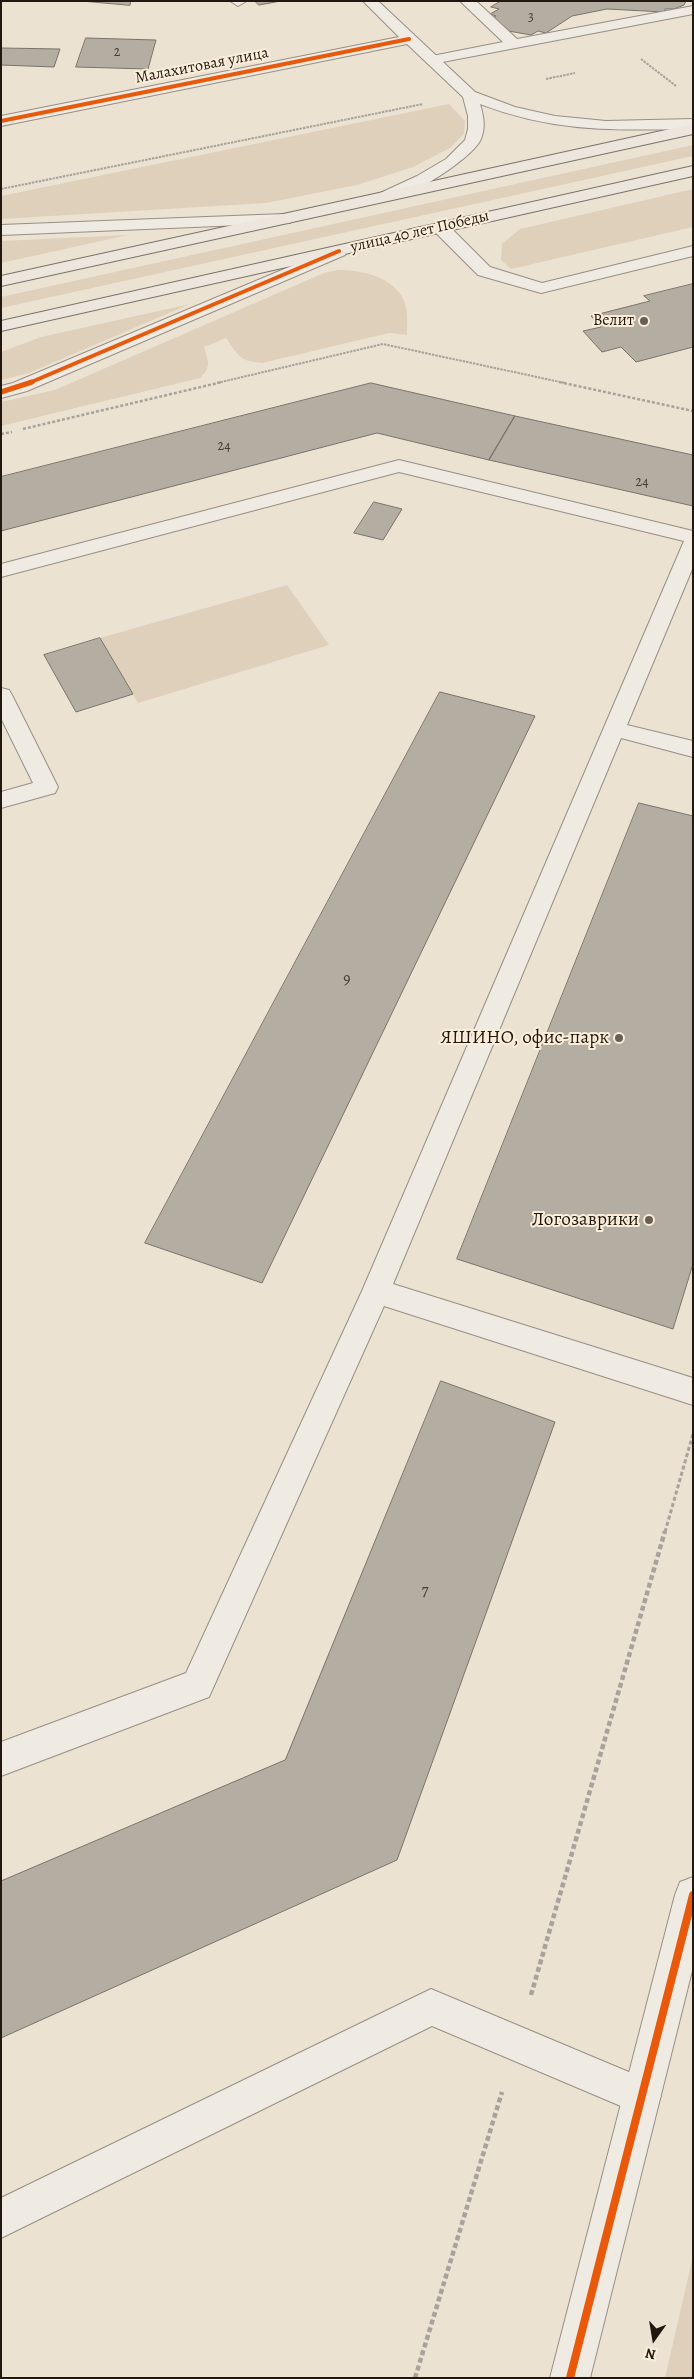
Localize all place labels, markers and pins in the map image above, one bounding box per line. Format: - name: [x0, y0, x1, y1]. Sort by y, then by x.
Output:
- place label: Велит: [593, 311, 634, 331]
- marker: Велит: [638, 315, 650, 327]
- place label: ЯШИНО, офис-парк: [440, 1027, 609, 1049]
- marker: ЯШИНО, офис-парк: [613, 1032, 625, 1044]
- place label: Логозаврики: [532, 1209, 639, 1231]
- marker: Логозаврики: [643, 1214, 655, 1226]

